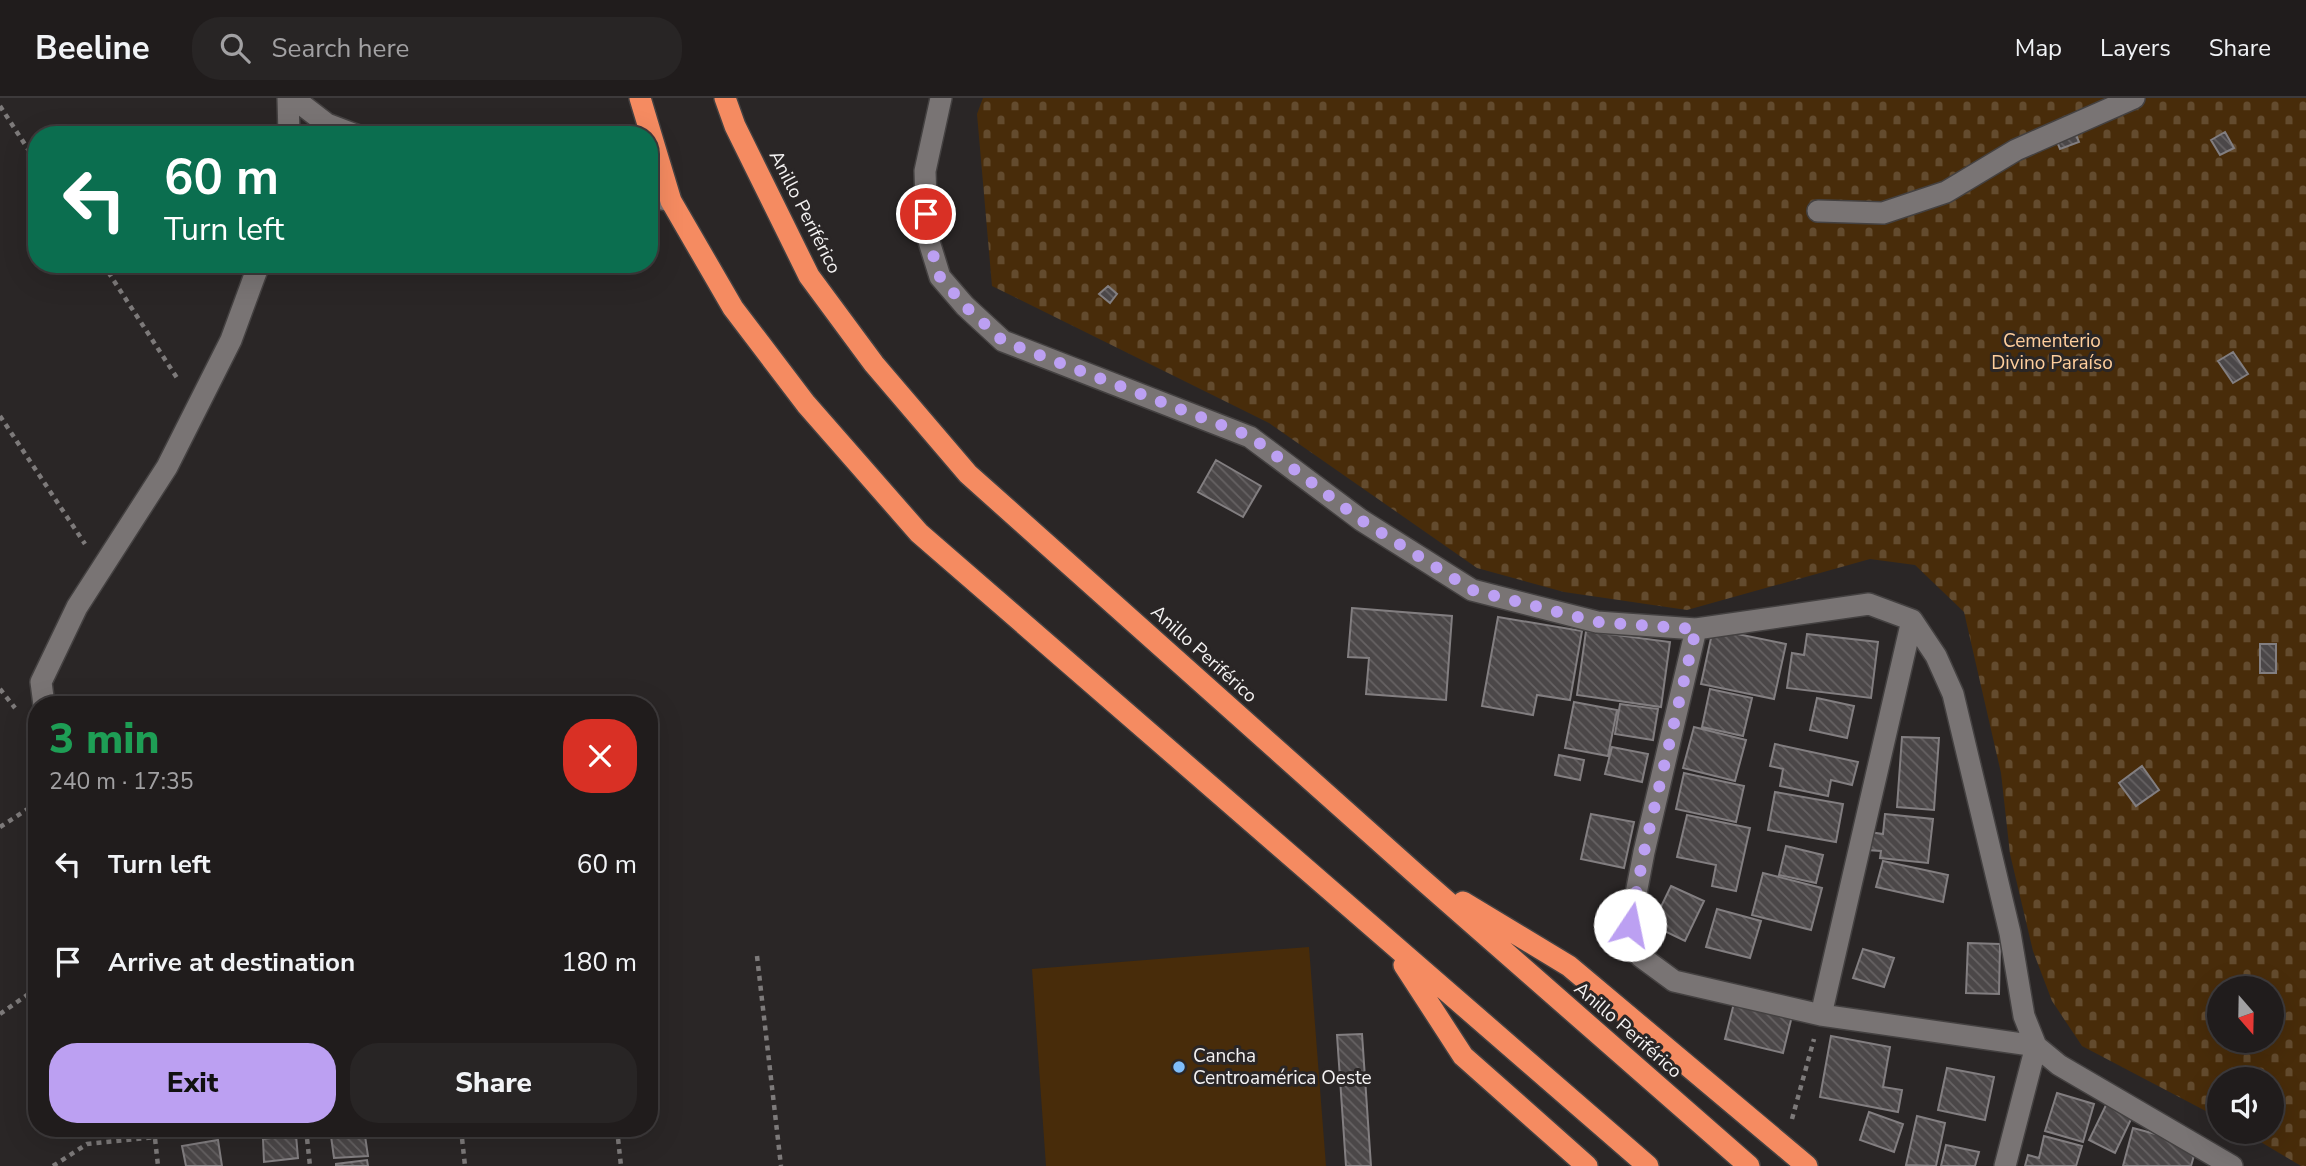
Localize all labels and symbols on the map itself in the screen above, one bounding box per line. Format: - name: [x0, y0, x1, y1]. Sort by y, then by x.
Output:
- street label: Anillo Periférico: [763, 146, 847, 278]
- pin: [896, 184, 956, 244]
- park label: Cementerio Divino Paraíso: [1991, 328, 2113, 376]
- street label: Anillo Periférico: [1145, 599, 1263, 709]
- position arrow: [1593, 888, 1667, 962]
- street label: Anillo Periférico: [1568, 976, 1688, 1084]
- north arrow: [2207, 976, 2284, 1054]
- place label: Cancha Centroamérica Oeste: [1193, 1043, 1372, 1091]
- marker: Cancha Centroamérica Oeste: [1171, 1059, 1187, 1075]

